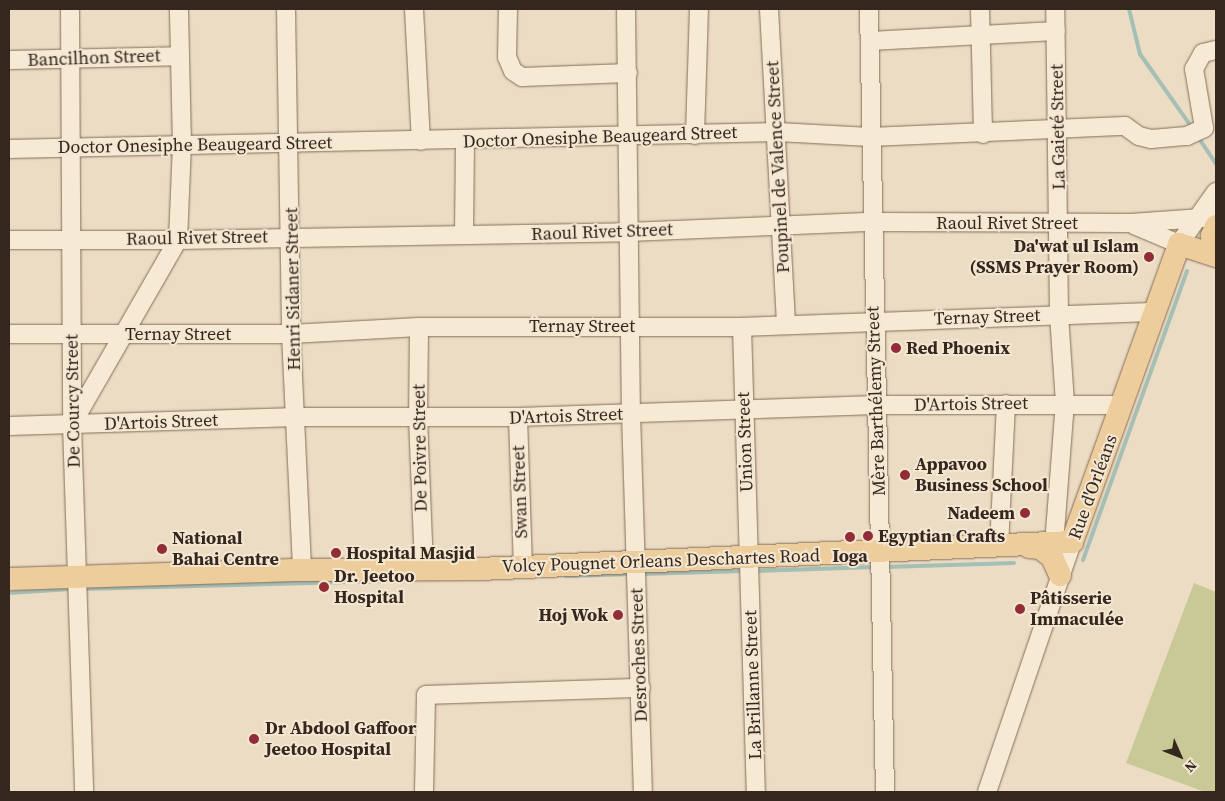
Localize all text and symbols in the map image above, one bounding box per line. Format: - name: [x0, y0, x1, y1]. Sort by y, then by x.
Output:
- street label: Bancilhon Street: [27, 45, 161, 71]
- street label: Poupinel de Valence Street: [762, 60, 794, 274]
- street label: La Gaieté Street: [1046, 64, 1070, 190]
- street label: Doctor Onesiphe Beaugeard Street: [462, 121, 738, 153]
- street label: Doctor Onesiphe Beaugeard Street: [57, 132, 333, 158]
- street label: Henri Sidaner Street: [281, 207, 305, 371]
- street label: Raoul Rivet Street: [936, 212, 1078, 234]
- street label: Raoul Rivet Street: [531, 219, 673, 245]
- street label: Raoul Rivet Street: [126, 226, 268, 250]
- place label: Da'wat ul Islam (SSMS Prayer Room): [970, 236, 1139, 278]
- marker: Da'wat ul Islam (SSMS Prayer Room): [1143, 251, 1155, 263]
- street label: Ternay Street: [934, 304, 1040, 330]
- street label: Mère Barthélemy Street: [862, 306, 890, 496]
- street label: Ternay Street: [529, 315, 635, 337]
- street label: Ternay Street: [125, 323, 231, 345]
- street label: De Courcy Street: [61, 334, 85, 468]
- place label: Red Phoenix: [906, 337, 1010, 359]
- marker: Red Phoenix: [890, 342, 902, 354]
- street label: De Poivre Street: [408, 384, 432, 512]
- street label: Union Street: [732, 391, 758, 493]
- street label: D'Artois Street: [914, 392, 1028, 416]
- street label: D'Artois Street: [509, 403, 623, 429]
- street label: D'Artois Street: [104, 409, 218, 435]
- street label: Rue d'Orléans: [1064, 432, 1122, 542]
- street label: Swan Street: [508, 445, 532, 539]
- place label: Appavoo Business School: [915, 454, 1048, 496]
- marker: Appavoo Business School: [899, 469, 911, 481]
- place label: Nadeem: [947, 502, 1015, 524]
- marker: Nadeem: [1019, 507, 1031, 519]
- place label: Egyptian Crafts: [878, 525, 1005, 547]
- place label: National Bahai Centre: [172, 528, 279, 570]
- marker: Egyptian Crafts: [862, 530, 874, 542]
- marker: Ioga: [844, 531, 856, 543]
- place label: Hospital Masjid: [346, 542, 475, 564]
- marker: National Bahai Centre: [156, 543, 168, 555]
- street label: Volcy Pougnet Orleans Deschartes Road: [502, 545, 820, 577]
- place label: Ioga: [832, 545, 868, 567]
- marker: Hospital Masjid: [330, 547, 342, 559]
- place label: Dr. Jeetoo Hospital: [334, 566, 415, 608]
- marker: Dr. Jeetoo Hospital: [318, 581, 330, 593]
- street label: Desroches Street: [626, 588, 652, 722]
- place label: Pâtisserie Immaculée: [1030, 588, 1124, 630]
- marker: Pâtisserie Immaculée: [1014, 603, 1026, 615]
- place label: Hoj Wok: [538, 604, 608, 626]
- marker: Hoj Wok: [612, 609, 624, 621]
- street label: La Brillanne Street: [740, 610, 766, 760]
- place label: Dr Abdool Gaffoor Jeetoo Hospital: [265, 718, 416, 761]
- north arrow: [1155, 731, 1205, 781]
- marker: Dr Abdool Gaffoor Jeetoo Hospital: [247, 732, 261, 746]
- text: N: [1180, 756, 1202, 777]

